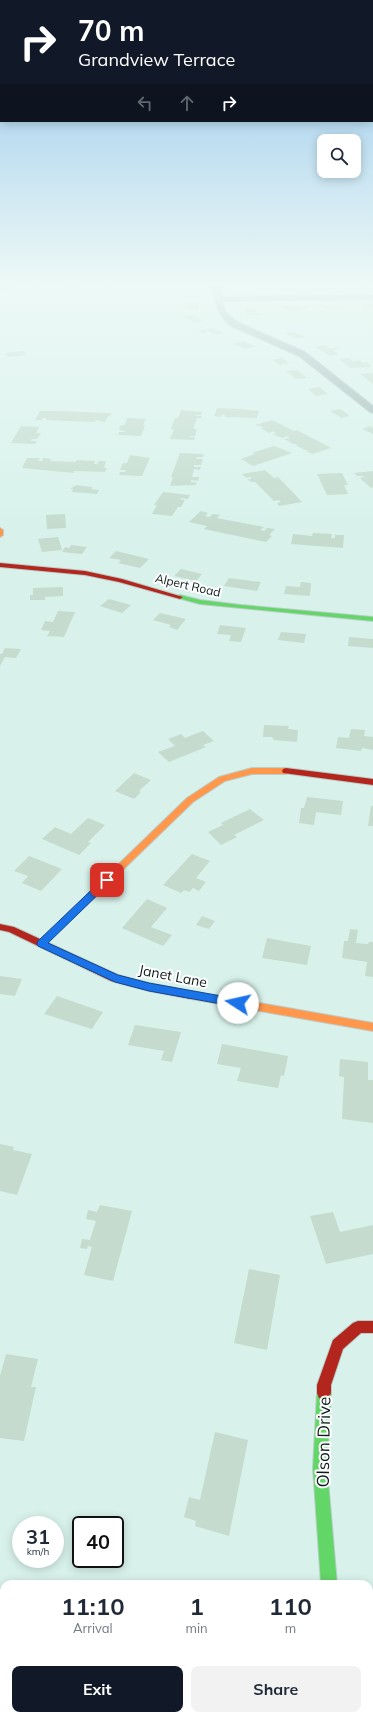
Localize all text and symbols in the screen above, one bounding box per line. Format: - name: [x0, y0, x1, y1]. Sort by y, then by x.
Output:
- text: 70 m: [78, 13, 144, 48]
- icon: right: [12, 16, 64, 68]
- text: Grandview Terrace: [78, 48, 235, 71]
- icon: left: [134, 92, 156, 114]
- icon: ahead: [176, 92, 198, 114]
- icon: right: [218, 92, 240, 114]
- map controls: [317, 134, 361, 178]
- button: search: [317, 134, 361, 178]
- street label: Alpert Road: [154, 570, 222, 600]
- pin: [90, 863, 124, 897]
- icon: arrive: [96, 869, 118, 891]
- street label: Janet Lane: [137, 961, 209, 991]
- position arrow: [217, 982, 259, 1024]
- street label: Olson Drive: [312, 1396, 334, 1488]
- speed limit sign: 40: [72, 1516, 124, 1568]
- text: 31: [26, 1524, 50, 1549]
- text: km/h: [27, 1545, 49, 1558]
- text: 11:10: [61, 1591, 125, 1621]
- text: 1: [189, 1591, 204, 1621]
- text: 110: [269, 1591, 312, 1621]
- text: Arrival: [73, 1620, 113, 1636]
- text: min: [186, 1620, 208, 1636]
- text: m: [285, 1620, 296, 1636]
- button: Exit: [12, 1666, 183, 1712]
- button: Share: [191, 1666, 361, 1712]

